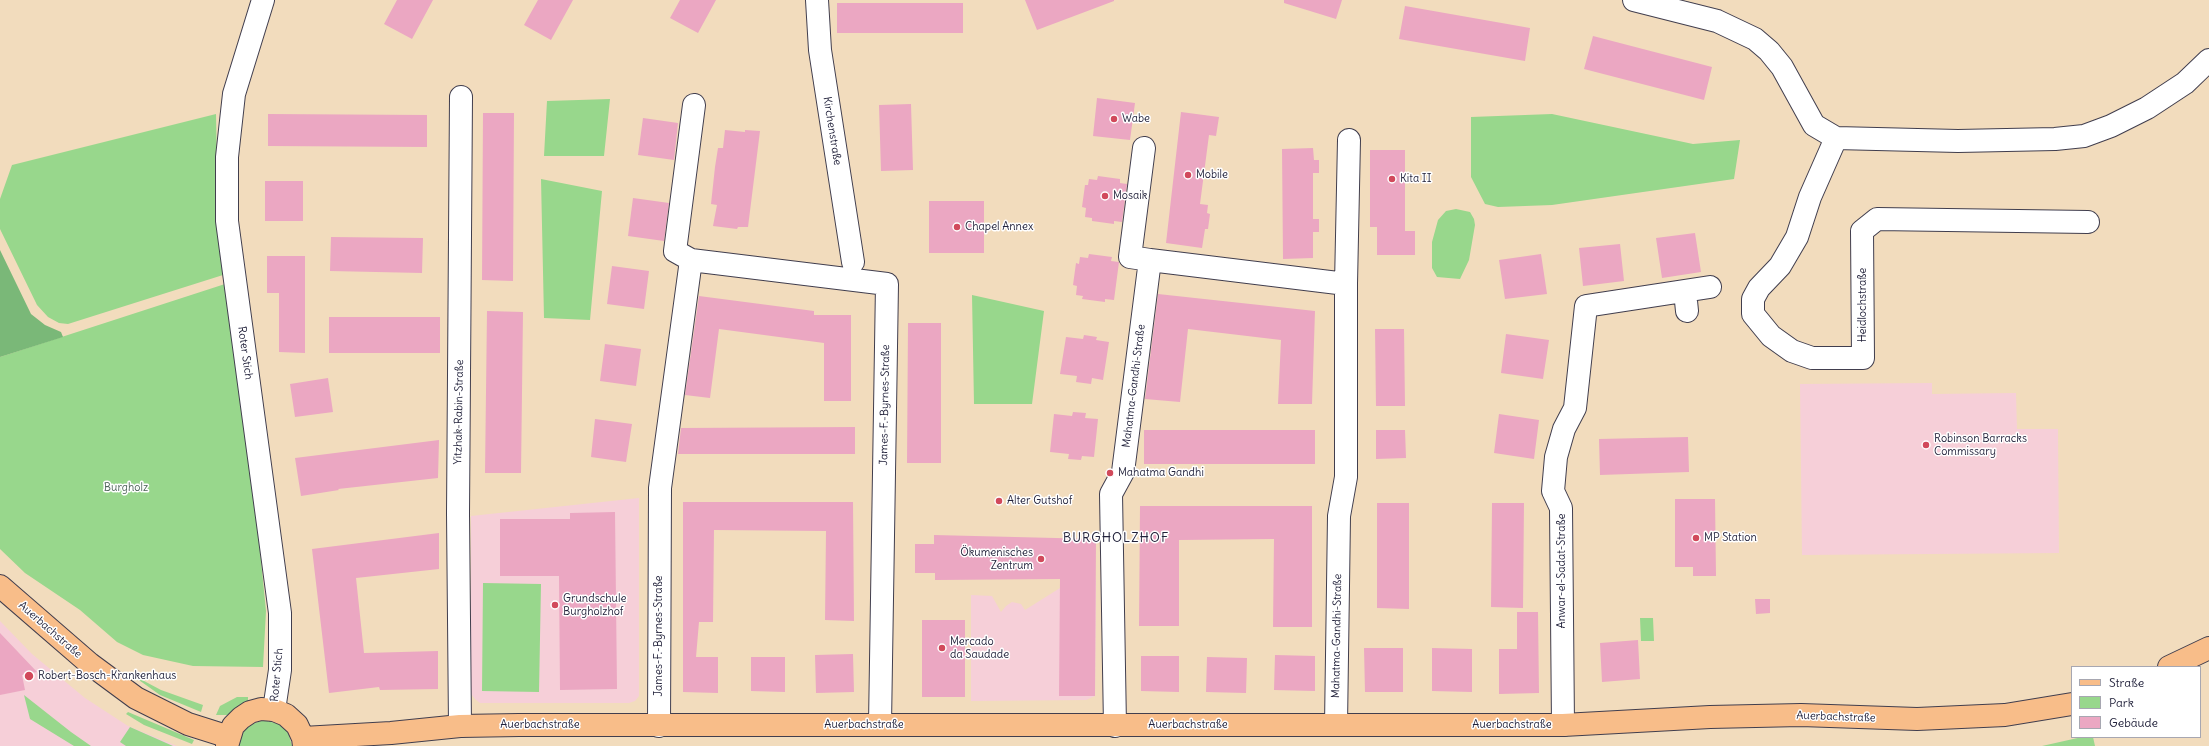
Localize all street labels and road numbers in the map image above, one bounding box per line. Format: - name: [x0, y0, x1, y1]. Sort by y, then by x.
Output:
- street label: Kirchenstraße: [820, 96, 844, 166]
- street label: Heidlochstraße: [1856, 268, 1870, 342]
- street label: Mahatma-Gandhi-Straße: [1120, 323, 1148, 449]
- street label: Roter Stich: [235, 326, 255, 380]
- street label: James-F.-Byrnes-Straße: [877, 344, 893, 466]
- street label: Yitzhak-Rabin-Straße: [451, 359, 467, 465]
- street label: Anwar-el-Sadat-Straße: [1555, 514, 1569, 628]
- street label: Mahatma-Gandhi-Straße: [1329, 574, 1345, 698]
- street label: James-F.-Byrnes-Straße: [652, 575, 666, 697]
- street label: Auerbachstraße: [16, 599, 84, 661]
- street label: Roter Stich: [268, 648, 286, 702]
- street label: Auerbachstraße: [1796, 709, 1876, 725]
- street label: Auerbachstraße: [500, 718, 580, 732]
- street label: Auerbachstraße: [824, 718, 904, 732]
- street label: Auerbachstraße: [1148, 718, 1228, 732]
- street label: Auerbachstraße: [1472, 718, 1552, 732]

